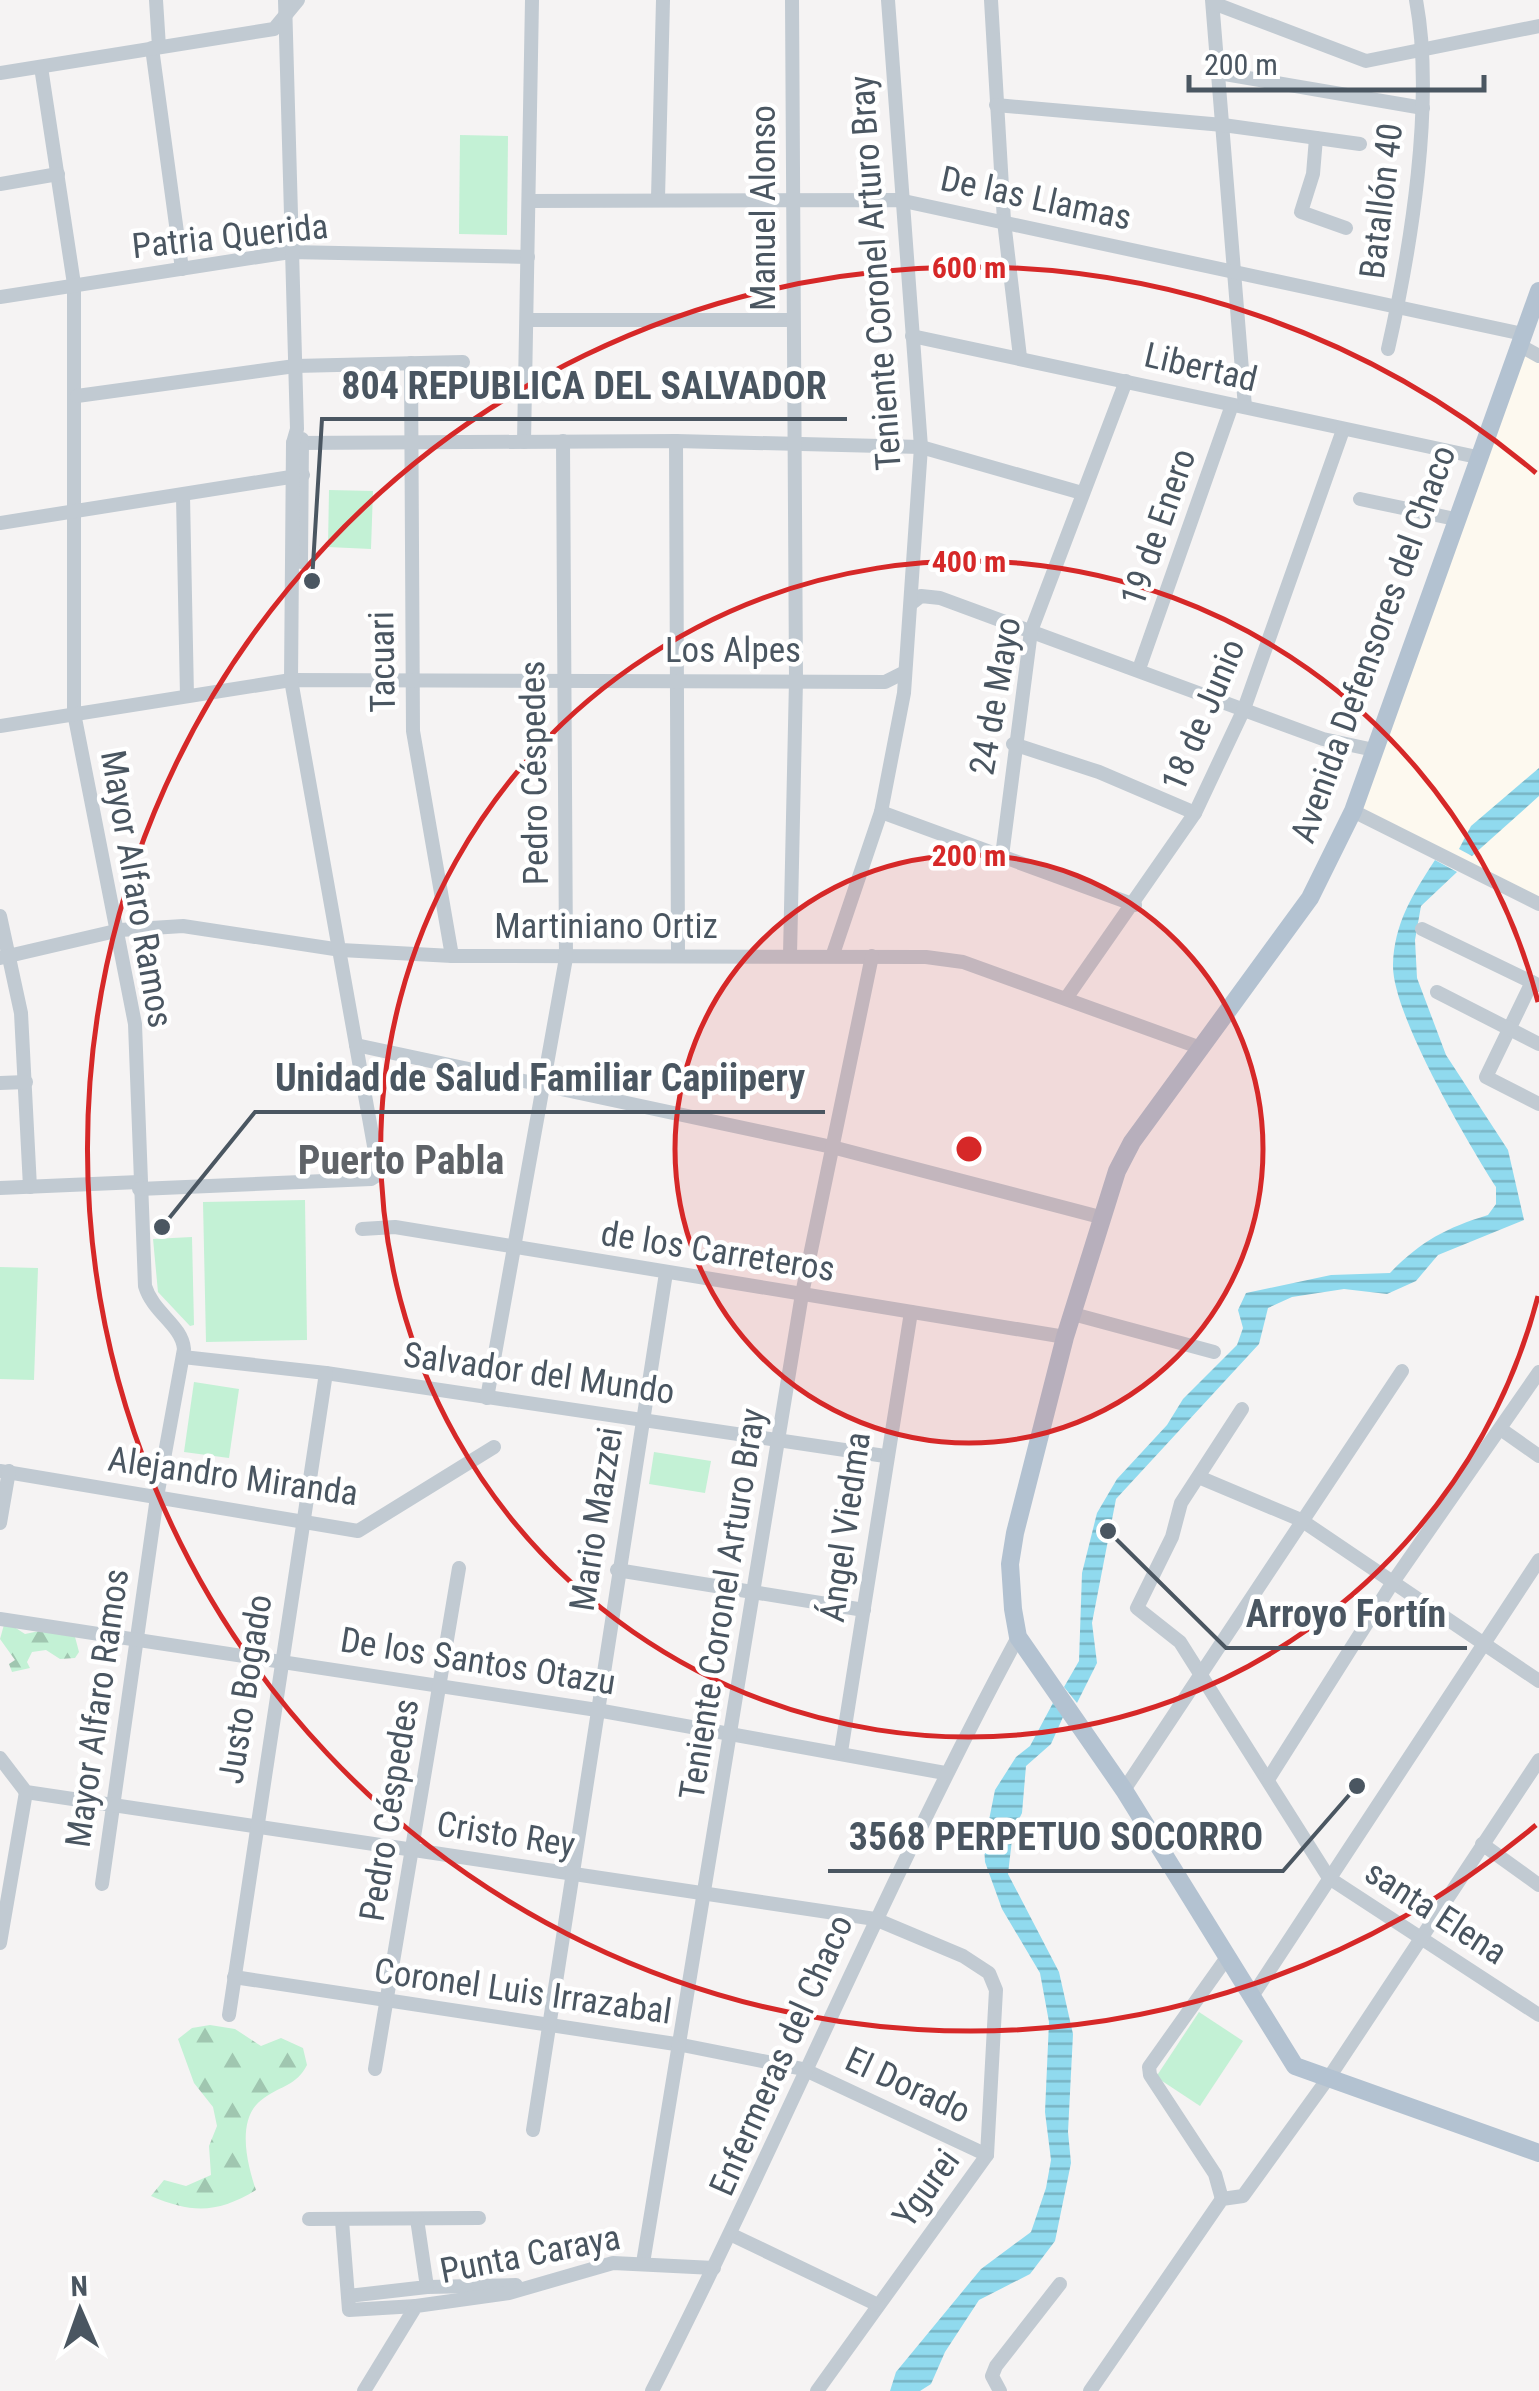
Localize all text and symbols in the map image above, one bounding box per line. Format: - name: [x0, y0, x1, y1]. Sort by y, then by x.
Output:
- scale bar: [1189, 30, 1484, 92]
- text: 200 m: [1204, 47, 1278, 82]
- street label: Teniente Coronel Arturo Bray: [841, 74, 910, 472]
- street label: Manuel Alonso: [743, 105, 784, 311]
- street label: Batallón 40: [1352, 121, 1411, 281]
- street label: De las Llamas: [937, 158, 1135, 239]
- street label: Patria Querida: [130, 206, 330, 267]
- text: 600 m: [932, 250, 1006, 285]
- street label: Libertad: [1141, 335, 1261, 400]
- callout: 804 REPUBLICA DEL SALVADOR: [322, 351, 847, 419]
- text: 804 REPUBLICA DEL SALVADOR: [341, 364, 827, 408]
- street label: Avenida Defensores del Chaco: [1282, 440, 1464, 848]
- street label: 19 de Enero: [1113, 443, 1204, 611]
- text: 400 m: [932, 544, 1006, 579]
- street label: Tacuari: [361, 611, 404, 713]
- street label: 24 de Mayo: [961, 614, 1030, 778]
- street label: Los Alpes: [665, 630, 801, 671]
- street label: 18 de Junio: [1153, 633, 1254, 797]
- street label: Pedro Céspedes: [512, 660, 557, 886]
- street label: Mayor Alfaro Ramos: [92, 747, 181, 1031]
- text: 200 m: [932, 838, 1006, 873]
- street label: Martiniano Ortiz: [494, 906, 718, 947]
- callout: Unidad de Salud Familiar Capiipery: [255, 1044, 825, 1112]
- text: Unidad de Salud Familiar Capiipery: [275, 1056, 805, 1100]
- centre of rings: [951, 1131, 987, 1167]
- district label: Puerto Pabla: [298, 1137, 504, 1184]
- street label: de los Carreteros: [598, 1213, 838, 1290]
- street label: Salvador del Mundo: [401, 1334, 677, 1413]
- street label: Teniente Coronel Arturo Bray: [671, 1405, 774, 1803]
- street label: Mario Mazzei: [562, 1424, 631, 1614]
- street label: Ángel Viedma: [812, 1429, 879, 1625]
- street label: Alejandro Miranda: [105, 1439, 360, 1514]
- street label: Mayor Alfaro Ramos: [58, 1566, 137, 1850]
- callout: Arroyo Fortín: [1226, 1580, 1467, 1648]
- street label: Justo Bogado: [210, 1592, 281, 1787]
- text: Arroyo Fortín: [1246, 1592, 1446, 1636]
- street label: De los Santos Otazu: [337, 1620, 618, 1703]
- street label: Pedro Céspedes: [352, 1696, 427, 1924]
- street label: Cristo Rey: [434, 1803, 578, 1866]
- callout: 3568 PERPETUO SOCORRO: [828, 1803, 1283, 1871]
- text: 3568 PERPETUO SOCORRO: [849, 1815, 1263, 1859]
- street label: santa Elena: [1357, 1852, 1514, 1973]
- street label: Enfermeras del Chaco: [701, 1909, 862, 2202]
- street label: Coronel Luis Irrazabal: [372, 1950, 674, 2033]
- street label: El Dorado: [839, 2039, 977, 2132]
- street label: Ygurei: [884, 2141, 968, 2235]
- street label: Punta Caraya: [437, 2217, 624, 2292]
- north arrow: [30, 2261, 130, 2361]
- text: N: [70, 2270, 88, 2303]

